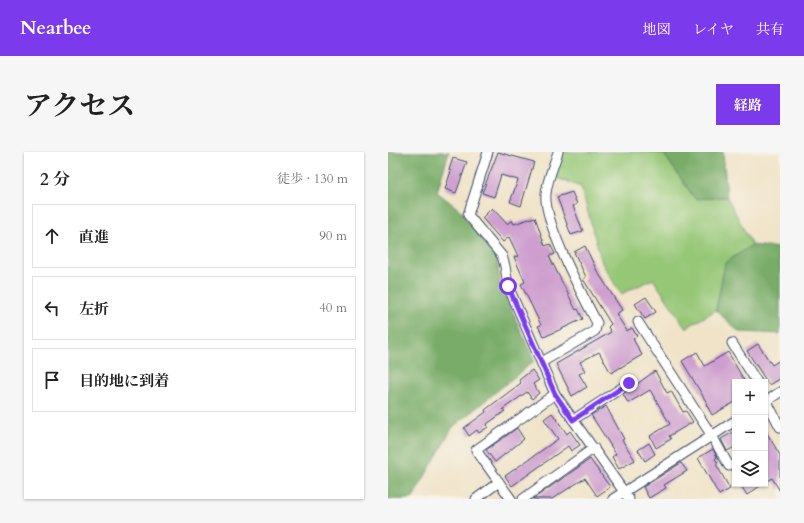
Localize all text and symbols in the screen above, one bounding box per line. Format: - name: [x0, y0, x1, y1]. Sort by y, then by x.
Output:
- text: Nearbee: [20, 15, 91, 41]
- text: 地図: [643, 20, 671, 39]
- text: レイヤ: [693, 20, 734, 39]
- text: 共有: [756, 20, 784, 39]
- button: 経路: [716, 84, 780, 125]
- text: アクセス: [24, 87, 135, 125]
- text: 2 分: [40, 168, 70, 191]
- text: 徒歩 · 130 m: [277, 170, 348, 188]
- icon: ahead: [41, 225, 63, 247]
- text: 直進: [79, 227, 109, 247]
- text: 90 m: [319, 227, 347, 245]
- route start: [499, 277, 517, 295]
- icon: left: [41, 297, 63, 319]
- text: 左折: [79, 299, 109, 319]
- text: 40 m: [319, 299, 347, 317]
- icon: arrive: [41, 369, 63, 391]
- text: 目的地に到着: [79, 371, 169, 391]
- route end: [620, 374, 638, 392]
- map controls: [732, 379, 768, 487]
- button: +: [732, 379, 768, 415]
- button: −: [732, 415, 768, 451]
- button: layers: [732, 451, 768, 487]

